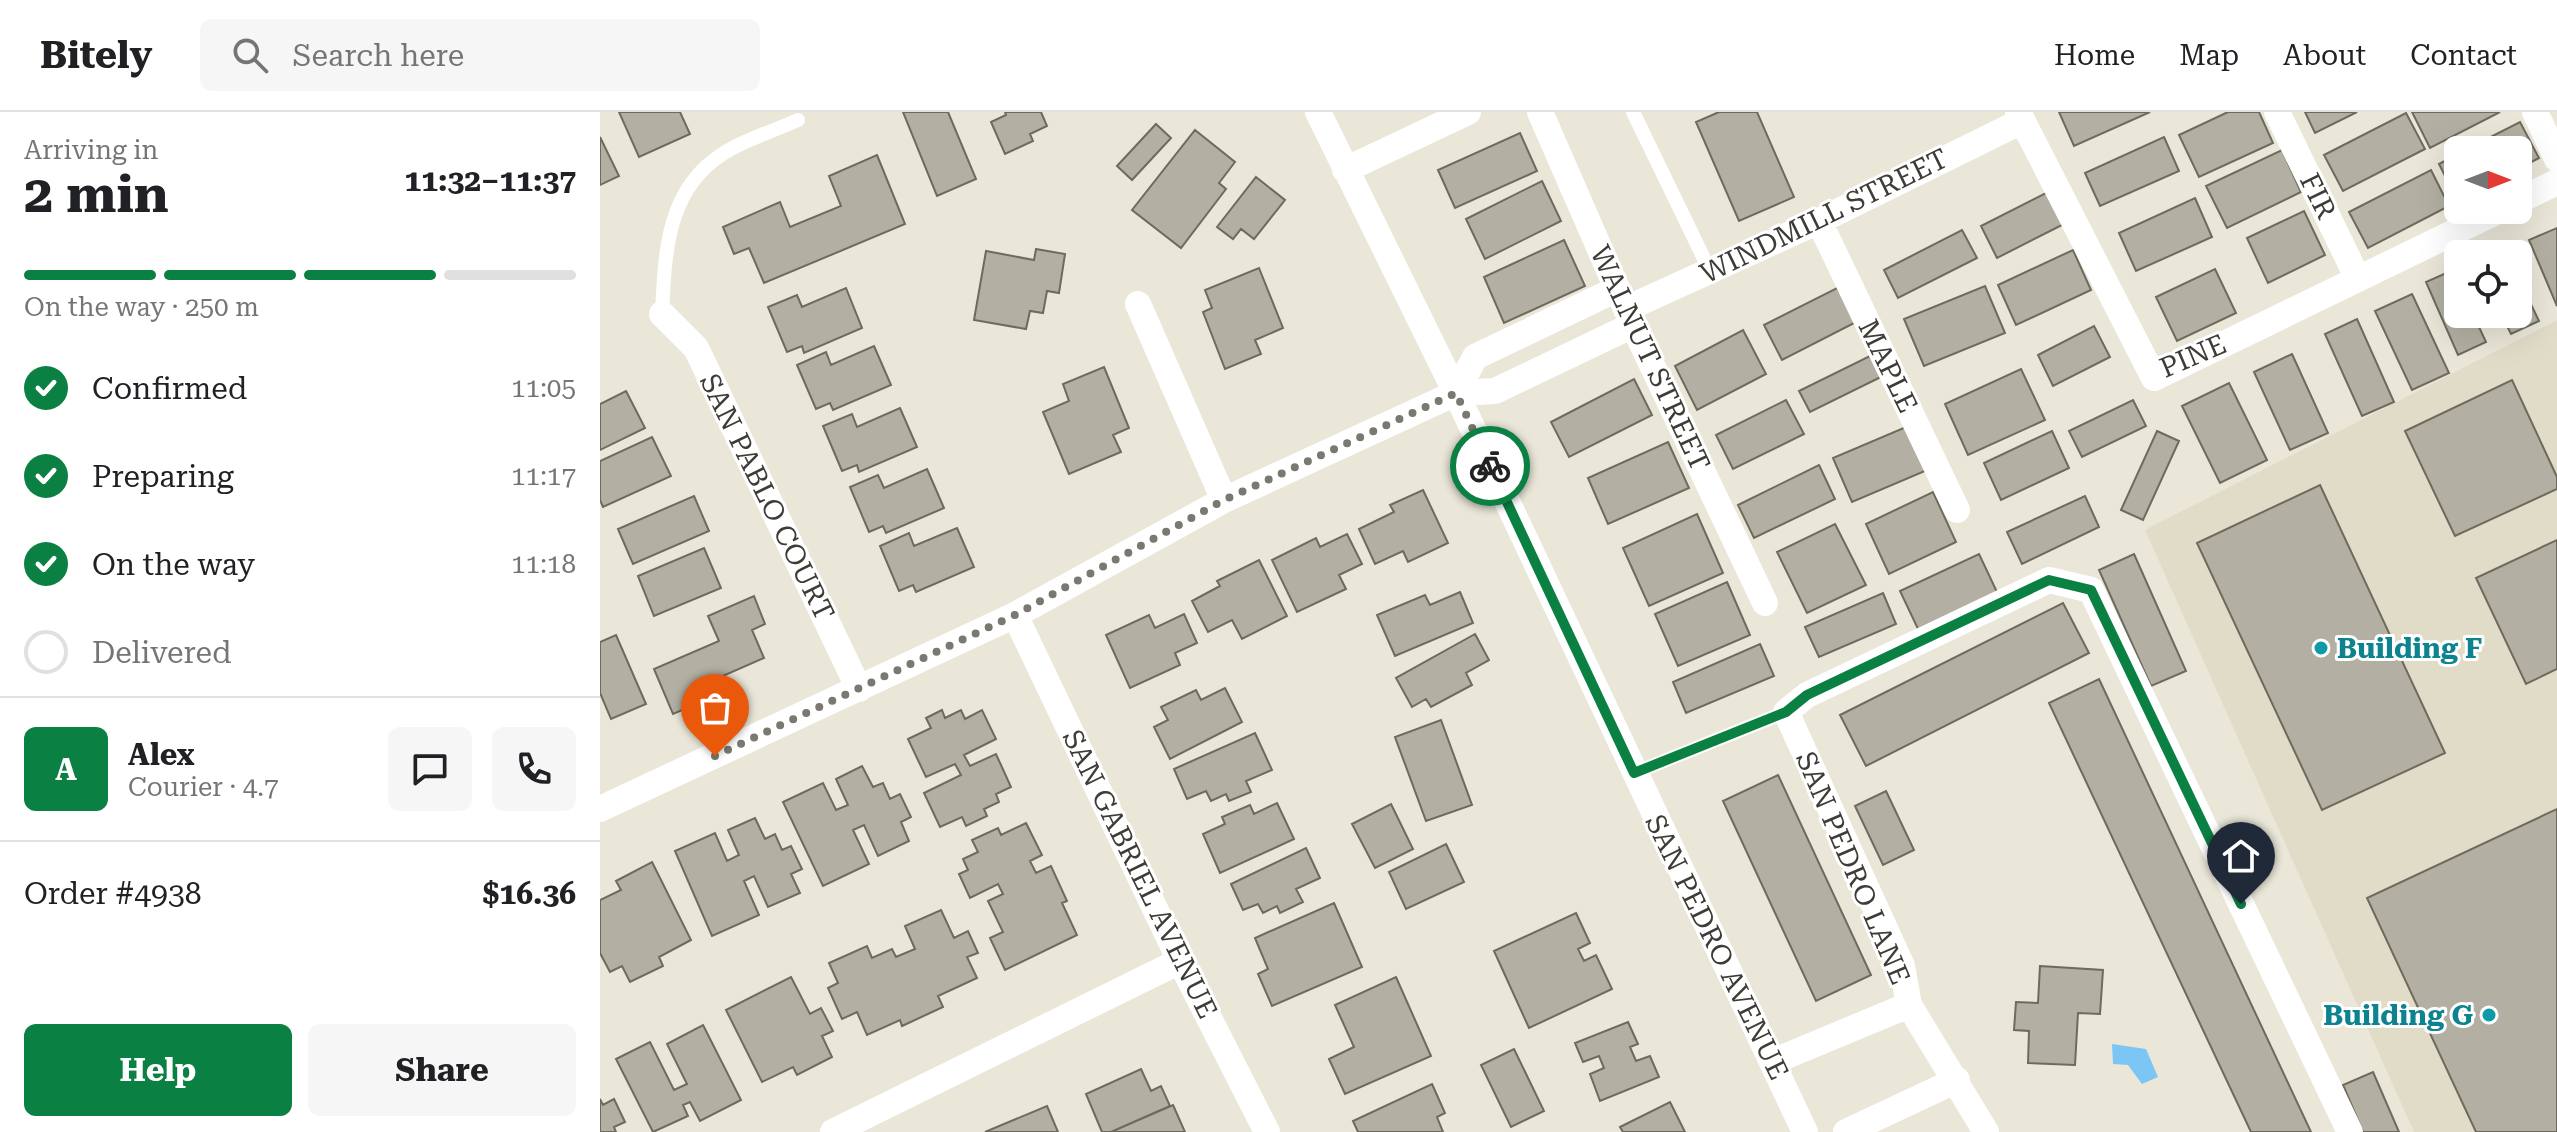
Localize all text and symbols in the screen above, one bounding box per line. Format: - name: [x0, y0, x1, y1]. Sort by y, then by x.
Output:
- search box: [200, 19, 760, 91]
- text: Bitely: [40, 33, 152, 77]
- icon: search: [228, 33, 272, 77]
- text: Search here: [292, 38, 464, 73]
- text: Home: [2054, 39, 2135, 72]
- text: Map: [2179, 39, 2239, 72]
- text: About: [2283, 39, 2366, 72]
- text: Contact: [2410, 39, 2517, 72]
- text: Arriving in: [24, 135, 158, 165]
- north arrow: [2444, 136, 2532, 224]
- map controls: [2444, 136, 2532, 328]
- street label: WINDMILL STREET: [1695, 142, 1953, 290]
- text: 11:32–11:37: [404, 163, 576, 198]
- text: 2 min: [24, 164, 169, 225]
- street label: FIR: [2293, 168, 2343, 224]
- street label: WALNUT STREET: [1583, 240, 1717, 476]
- button: locate: [2444, 240, 2532, 328]
- text: On the way · 250 m: [24, 292, 259, 322]
- street label: MAPLE: [1851, 314, 1925, 418]
- street label: PINE: [2155, 327, 2231, 385]
- icon: check: [24, 366, 68, 410]
- street label: SAN PABLO COURT: [693, 368, 841, 626]
- text: Confirmed: [92, 371, 247, 406]
- text: 11:05: [511, 373, 576, 403]
- courier: [1450, 426, 1530, 506]
- icon: bike: [1468, 444, 1512, 488]
- icon: check: [24, 454, 68, 498]
- text: Preparing: [92, 459, 234, 494]
- text: 11:17: [511, 461, 576, 491]
- icon: check: [24, 542, 68, 586]
- text: On the way: [92, 547, 255, 582]
- text: 11:18: [511, 549, 576, 579]
- place label: Building F: [2337, 632, 2482, 665]
- text: Delivered: [92, 635, 231, 670]
- marker: Building F: [2312, 639, 2330, 657]
- pin: [681, 674, 749, 756]
- icon: bag: [693, 686, 737, 730]
- street label: SAN GABRIEL AVENUE: [1056, 724, 1224, 1024]
- button: chat: [388, 727, 472, 811]
- button: phone: [492, 727, 576, 811]
- text: Alex: [128, 737, 195, 772]
- street label: SAN PEDRO LANE: [1789, 747, 1917, 989]
- text: A: [55, 752, 77, 787]
- text: Courier · 4.7: [128, 772, 278, 802]
- street label: SAN PEDRO AVENUE: [1638, 809, 1796, 1085]
- pin: [2207, 822, 2275, 904]
- icon: home: [2219, 834, 2263, 878]
- text: Order #4938: [24, 876, 202, 911]
- text: $16.36: [483, 876, 576, 911]
- place label: Building G: [2323, 999, 2473, 1032]
- marker: Building G: [2480, 1006, 2498, 1024]
- button: Help: [24, 1024, 292, 1116]
- button: Share: [308, 1024, 576, 1116]

